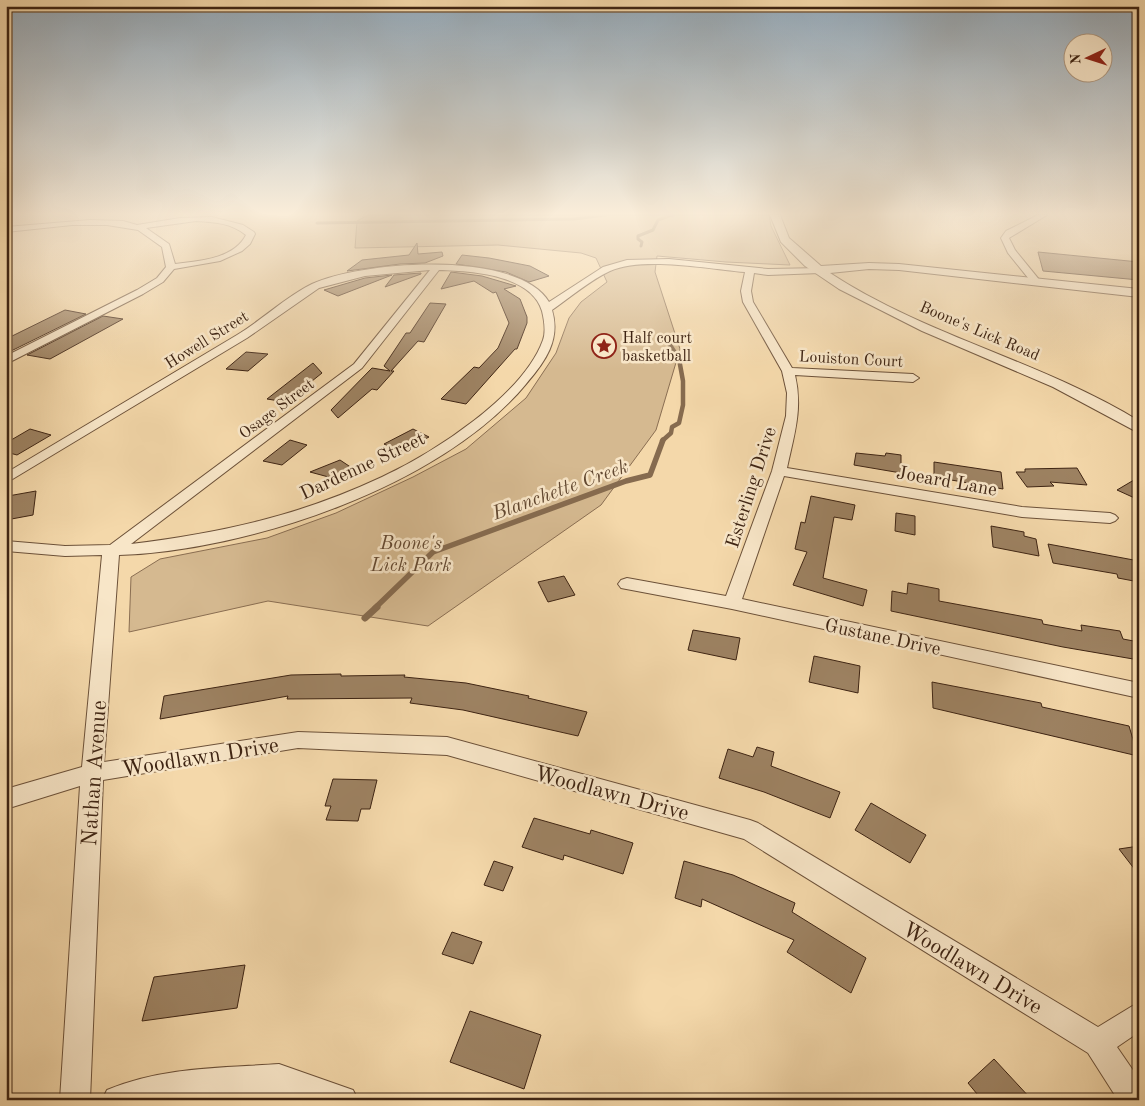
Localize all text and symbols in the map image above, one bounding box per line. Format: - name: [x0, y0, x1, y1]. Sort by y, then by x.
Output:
- north arrow: [1062, 32, 1112, 82]
- text: N: [1069, 53, 1083, 65]
- street label: Boone's Lick Road: [917, 299, 1042, 364]
- street label: Howell Street: [163, 309, 252, 373]
- place label: Half court basketball: [622, 331, 693, 365]
- place icon: Half court basketball: [591, 333, 617, 359]
- street label: Louiston Court: [798, 349, 904, 371]
- street label: Osage Street: [237, 376, 318, 443]
- street label: Esterling Drive: [724, 425, 781, 551]
- street label: Dardenne Street: [298, 430, 429, 505]
- water label: Blanchette Creek: [489, 457, 632, 525]
- street label: Joeard Lane: [895, 464, 998, 501]
- park label: Boone's Lick Park: [369, 535, 452, 576]
- street label: Gustane Drive: [823, 617, 942, 660]
- street label: Nathan Avenue: [79, 699, 111, 847]
- street label: Woodlawn Drive: [120, 735, 281, 781]
- street label: Woodlawn Drive: [532, 763, 691, 825]
- street label: Woodlawn Drive: [898, 918, 1046, 1019]

